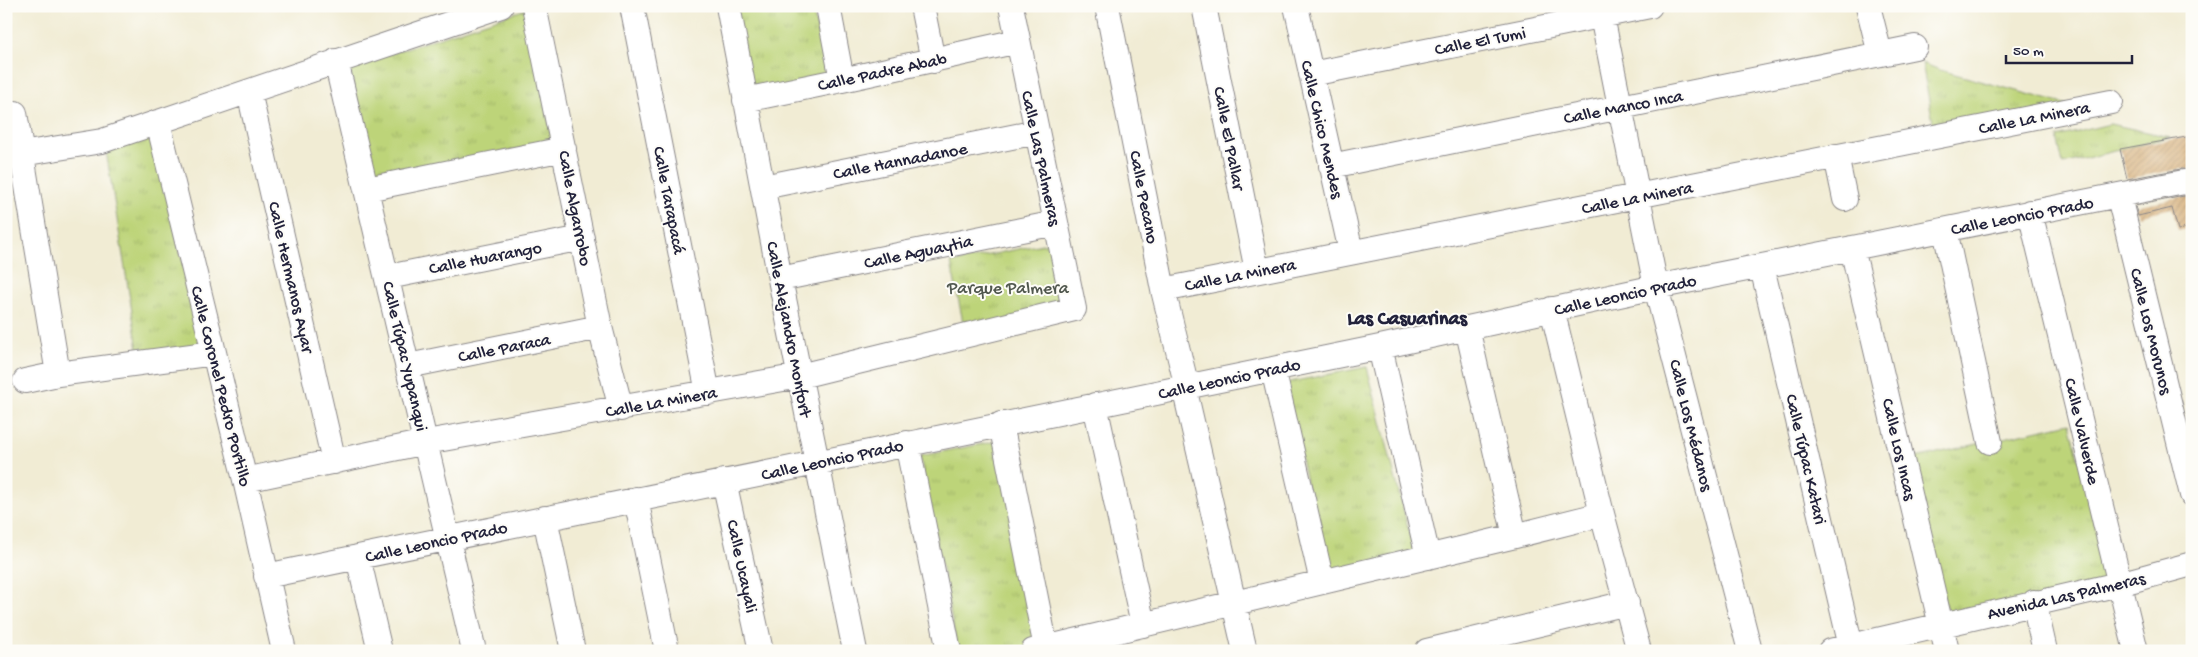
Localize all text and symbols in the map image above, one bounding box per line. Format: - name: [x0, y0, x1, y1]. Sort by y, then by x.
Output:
- street label: Calle El Tumi: [1433, 23, 1528, 62]
- scale bar: [2006, 32, 2132, 64]
- text: 50 m: [2013, 43, 2044, 61]
- street label: Calle Padre Abab: [816, 49, 949, 97]
- street label: Calle Chico Mendes: [1294, 58, 1347, 202]
- street label: Calle El Pallar: [1207, 85, 1248, 194]
- street label: Calle Manco Inca: [1562, 86, 1686, 130]
- street label: Calle Las Palmeras: [1015, 89, 1064, 229]
- street label: Calle La Minera: [1977, 98, 2093, 141]
- street label: Calle Hannadanoe: [832, 139, 970, 186]
- street label: Calle Tarapacá: [647, 145, 688, 257]
- street label: Calle Algarrobo: [552, 149, 595, 268]
- street label: Calle Pecano: [1123, 149, 1162, 246]
- street label: Calle La Minera: [1580, 178, 1696, 221]
- street label: Calle Leoncio Prado: [1949, 193, 2096, 242]
- street label: Calle Hermanos Ayar: [262, 200, 318, 357]
- street label: Calle Aguaytia: [862, 231, 976, 275]
- street label: Calle Huarango: [427, 238, 544, 281]
- street label: Calle Alejandro Monfort: [760, 240, 815, 421]
- street label: Calle La Minera: [1183, 255, 1299, 298]
- street label: Calle Los Morunos: [2124, 266, 2176, 398]
- street label: Calle Leoncio Prado: [1553, 271, 1699, 322]
- park label: Parque Palmera: [946, 279, 1070, 300]
- street label: Calle Túpac Yupanqui: [376, 280, 431, 434]
- street label: Calle Coronel Pedro Portillo: [184, 284, 255, 489]
- district label: Las Casuarinas: [1347, 309, 1468, 332]
- street label: Calle Paraca: [457, 330, 553, 369]
- street label: Calle Leoncio Prado: [1157, 355, 1303, 406]
- street label: Calle Los Médanos: [1663, 358, 1716, 495]
- street label: Calle Valverde: [2058, 376, 2103, 488]
- street label: Calle La Minera: [604, 383, 720, 424]
- street label: Calle Túpac Katari: [1779, 392, 1830, 527]
- street label: Calle Los Incas: [1876, 397, 1920, 504]
- street label: Calle Leoncio Prado: [760, 436, 906, 487]
- street label: Calle Leoncio Prado: [364, 518, 510, 569]
- street label: Calle Ucayali: [720, 518, 761, 615]
- street label: Avenida Las Palmeras: [1986, 569, 2149, 626]

